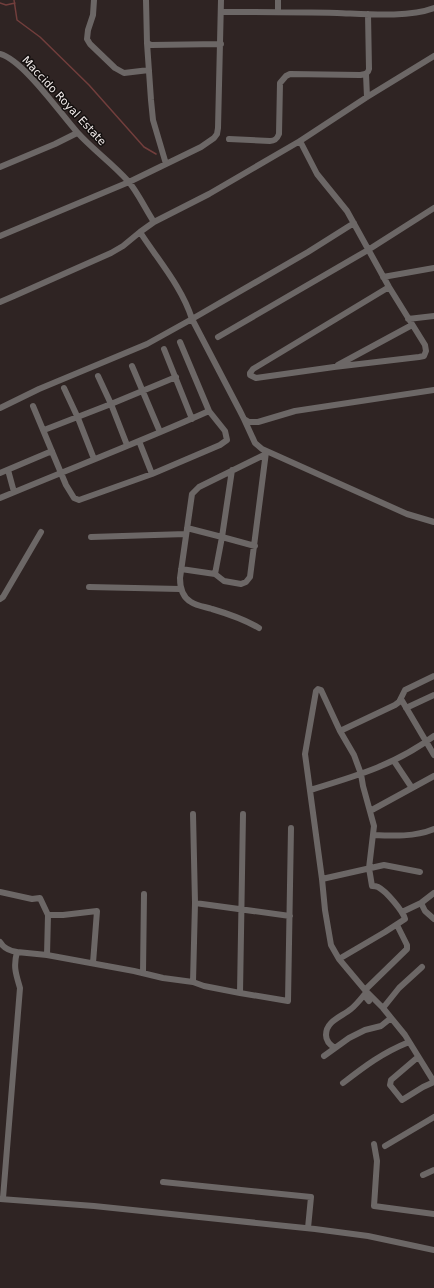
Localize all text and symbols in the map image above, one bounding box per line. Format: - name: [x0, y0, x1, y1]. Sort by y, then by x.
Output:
- street label: Maccido Royal Estate: [19, 54, 109, 148]

